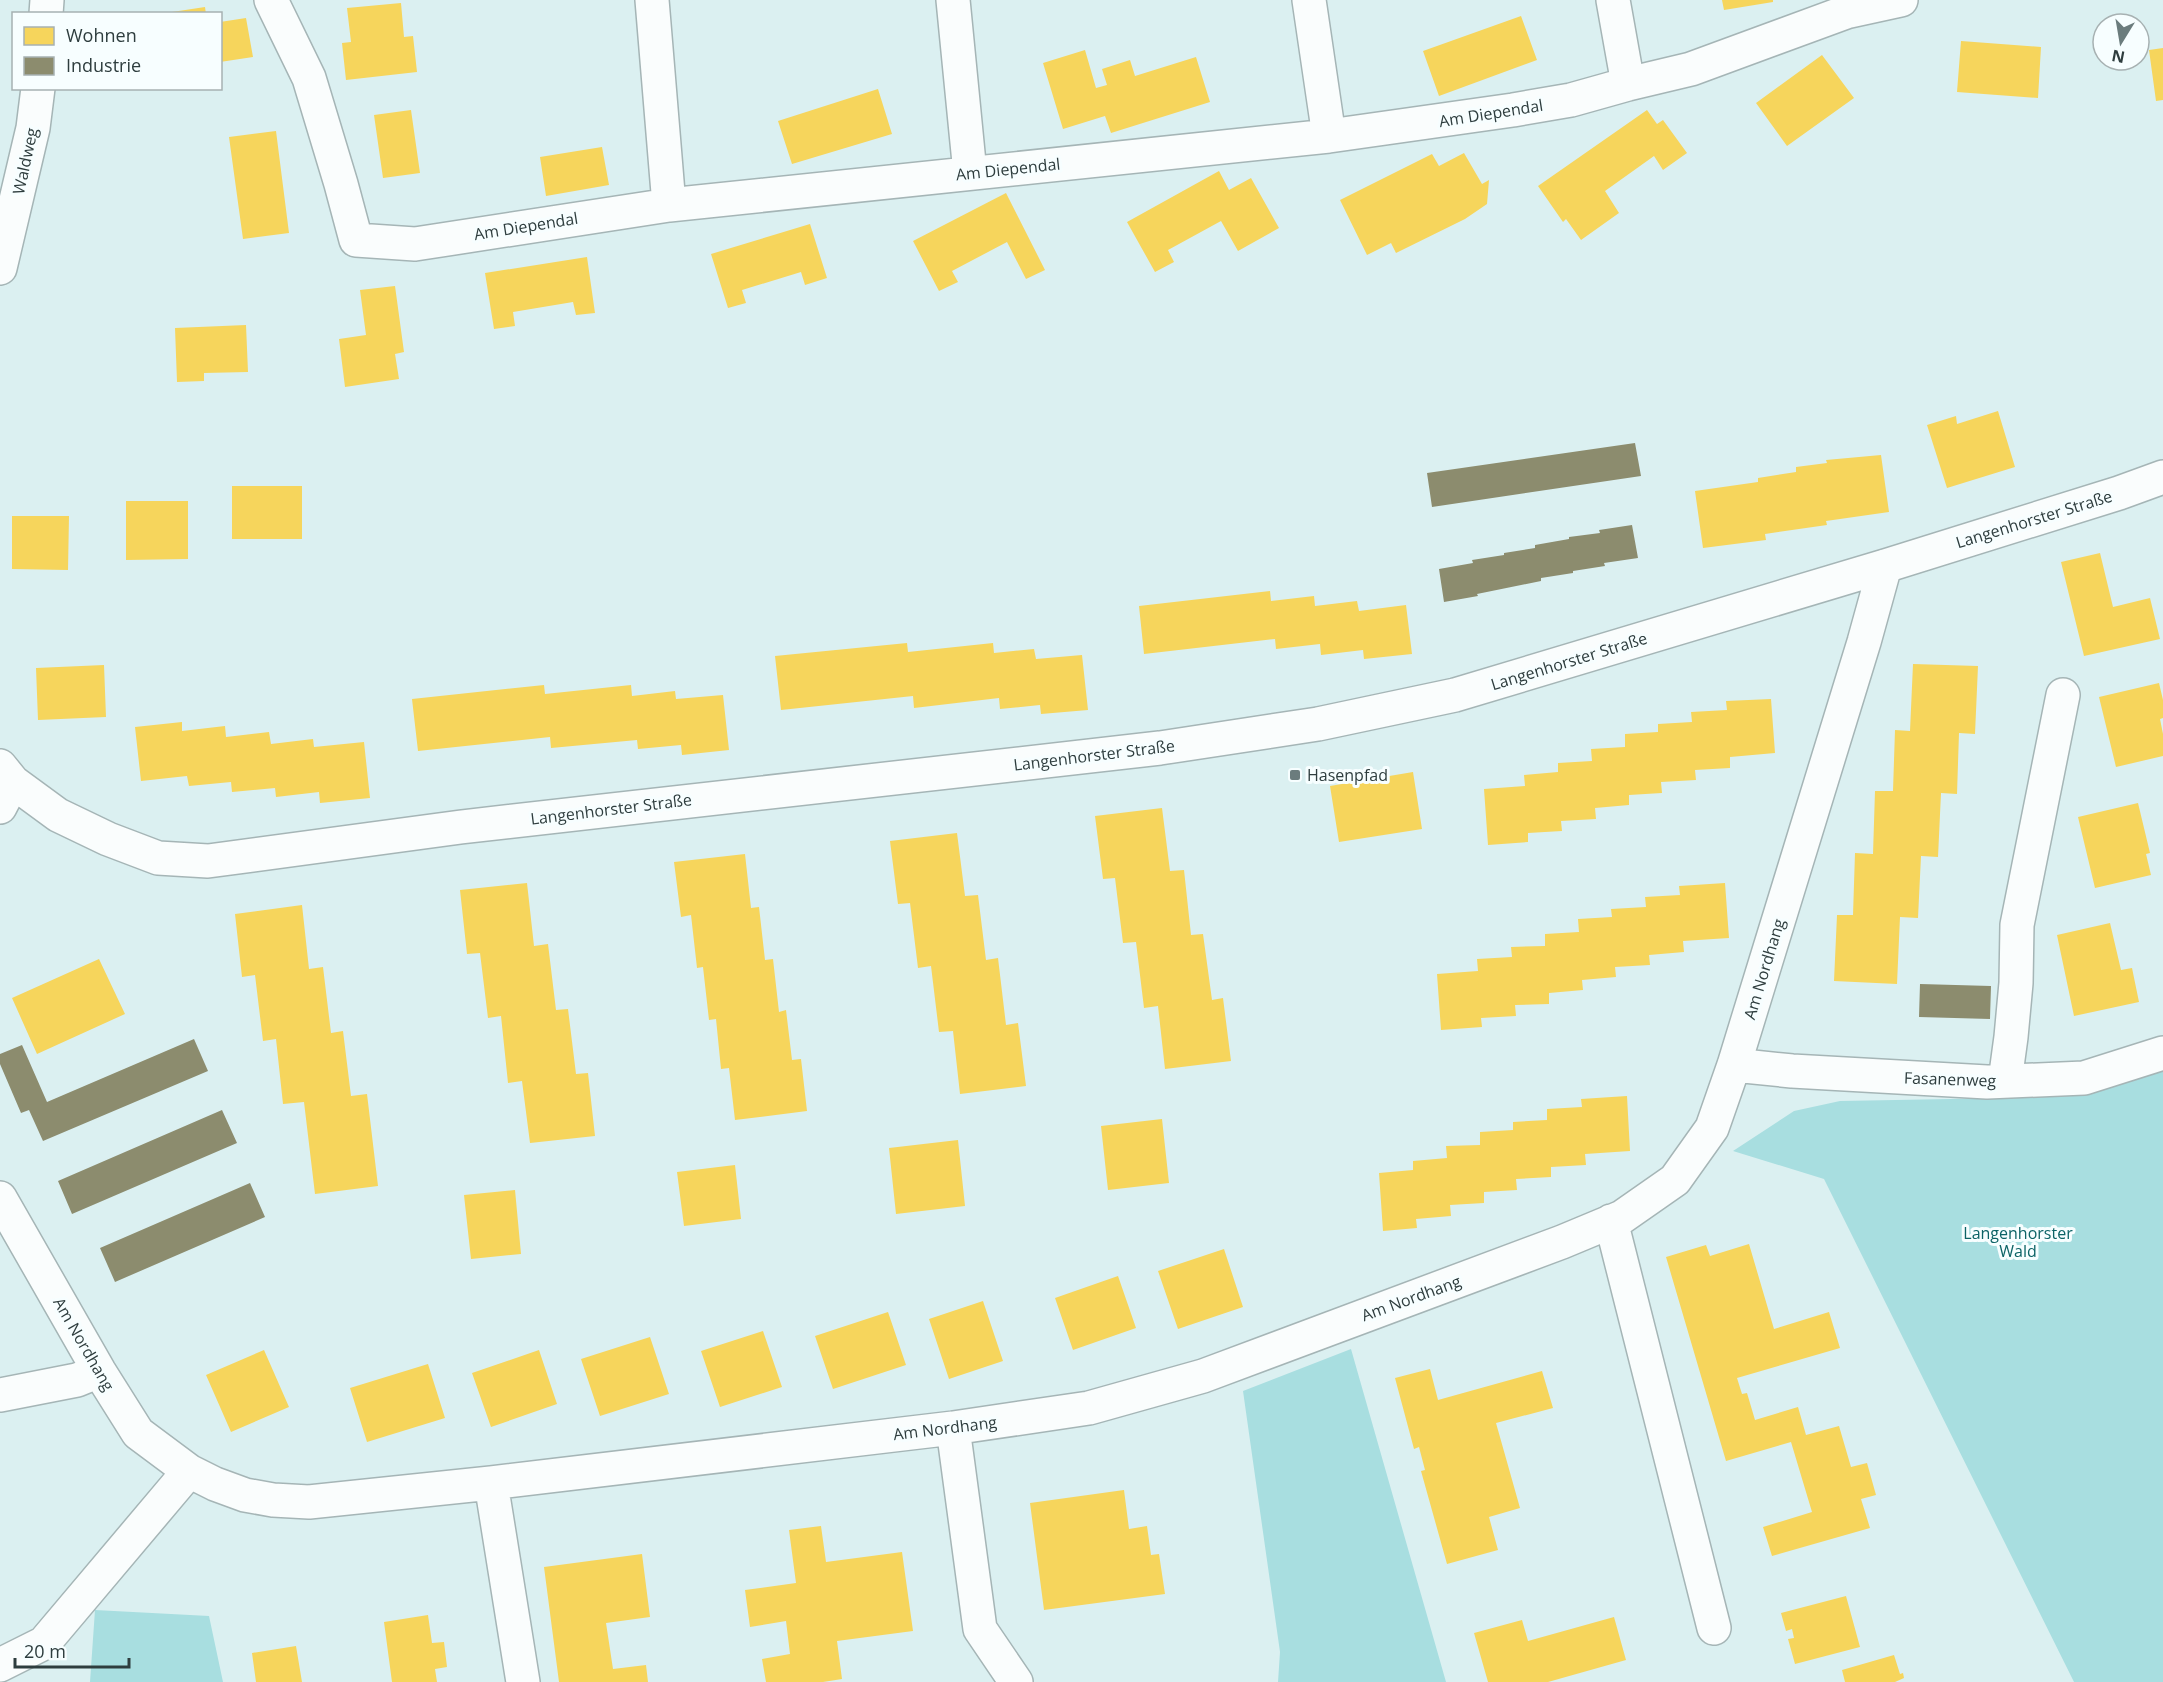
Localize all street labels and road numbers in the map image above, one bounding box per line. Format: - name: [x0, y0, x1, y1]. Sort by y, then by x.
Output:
- street label: Am Diependal: [1437, 94, 1545, 132]
- street label: Waldweg: [7, 125, 43, 196]
- street label: Am Diependal: [955, 153, 1061, 185]
- street label: Am Diependal: [472, 207, 580, 245]
- street label: Langenhorster Straße: [1953, 485, 2115, 553]
- street label: Langenhorster Straße: [1488, 627, 1650, 695]
- street label: Langenhorster Straße: [1012, 734, 1176, 776]
- street label: Langenhorster Straße: [529, 788, 693, 830]
- street label: Am Nordhang: [1738, 916, 1790, 1022]
- street label: Fasanenweg: [1903, 1066, 1997, 1092]
- street label: Am Nordhang: [1358, 1270, 1464, 1326]
- street label: Am Nordhang: [48, 1293, 120, 1395]
- street label: Am Nordhang: [892, 1411, 998, 1445]

